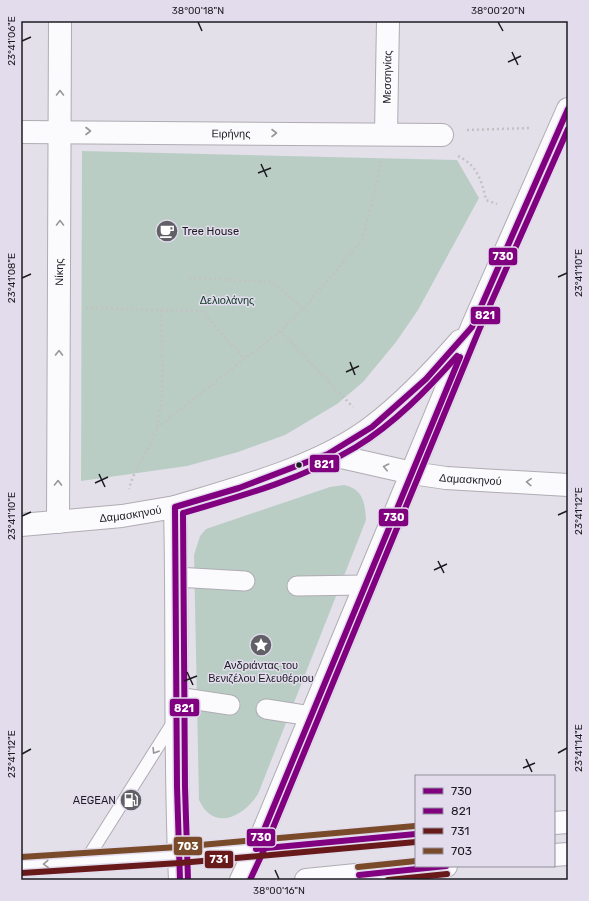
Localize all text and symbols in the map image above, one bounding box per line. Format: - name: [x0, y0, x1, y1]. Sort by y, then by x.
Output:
- text: 38°00'18"N: [172, 5, 224, 17]
- text: 38°00'20"N: [471, 5, 525, 17]
- text: 23°41'06"E: [6, 16, 18, 66]
- street label: Μεσσηνίας: [380, 50, 394, 104]
- one-way arrow: [56, 90, 64, 96]
- one-way arrow: [85, 127, 91, 135]
- street label: Ειρήνης: [211, 127, 251, 140]
- one-way arrow: [271, 128, 277, 137]
- cafe icon: Tree House: [154, 218, 180, 244]
- one-way arrow: [56, 220, 64, 226]
- place label: Tree House: [182, 225, 239, 238]
- line badge: 730: [488, 247, 518, 266]
- text: 23°41'10"E: [573, 249, 585, 297]
- text: 730: [492, 250, 514, 263]
- text: 23°41'08"E: [6, 253, 18, 303]
- street label: Νίκης: [52, 258, 66, 286]
- park label: Δελιολάνης: [200, 294, 254, 307]
- line badge: 821: [470, 306, 501, 325]
- text: 821: [475, 309, 495, 322]
- one-way arrow: [55, 350, 63, 356]
- line badge: 821: [309, 454, 340, 473]
- text: 821: [314, 458, 334, 471]
- unlabelled marker: [294, 460, 304, 470]
- one-way arrow: [383, 463, 390, 472]
- street label: Δαμασκηνού: [438, 471, 502, 488]
- one-way arrow: [526, 478, 532, 487]
- one-way arrow: [54, 480, 62, 486]
- text: 23°41'12"E: [573, 487, 585, 535]
- text: 23°41'10"E: [6, 492, 18, 540]
- street label: Δαμασκηνού: [99, 503, 162, 524]
- line badge: 730: [378, 508, 409, 527]
- text: 730: [383, 511, 405, 524]
- place icon: Ανδριάντας του Βενιζέλου Ελευθέριου: [248, 632, 274, 658]
- place label: Ανδριάντας του Βενιζέλου Ελευθέριου: [208, 659, 314, 685]
- line badge: 821: [169, 698, 200, 717]
- text: 821: [174, 702, 194, 715]
- text: 23°41'14"E: [573, 724, 585, 772]
- text: 23°41'12"E: [6, 730, 18, 778]
- one-way arrow: [152, 747, 160, 754]
- legend: [415, 775, 555, 867]
- text: 730: [451, 784, 472, 798]
- fuel station icon: AEGEAN: [118, 787, 144, 813]
- place label: AEGEAN: [73, 794, 116, 807]
- text: 821: [451, 804, 471, 818]
- text: 731: [451, 824, 469, 838]
- line badge: 730: [246, 828, 276, 847]
- text: 730: [250, 831, 272, 844]
- line badge: 703: [173, 836, 203, 856]
- text: 703: [177, 840, 199, 853]
- text: 703: [451, 844, 472, 858]
- line badge: 731: [204, 850, 234, 869]
- text: 731: [210, 853, 228, 866]
- one-way arrow: [43, 859, 49, 868]
- text: 38°00'16"N: [253, 885, 305, 897]

